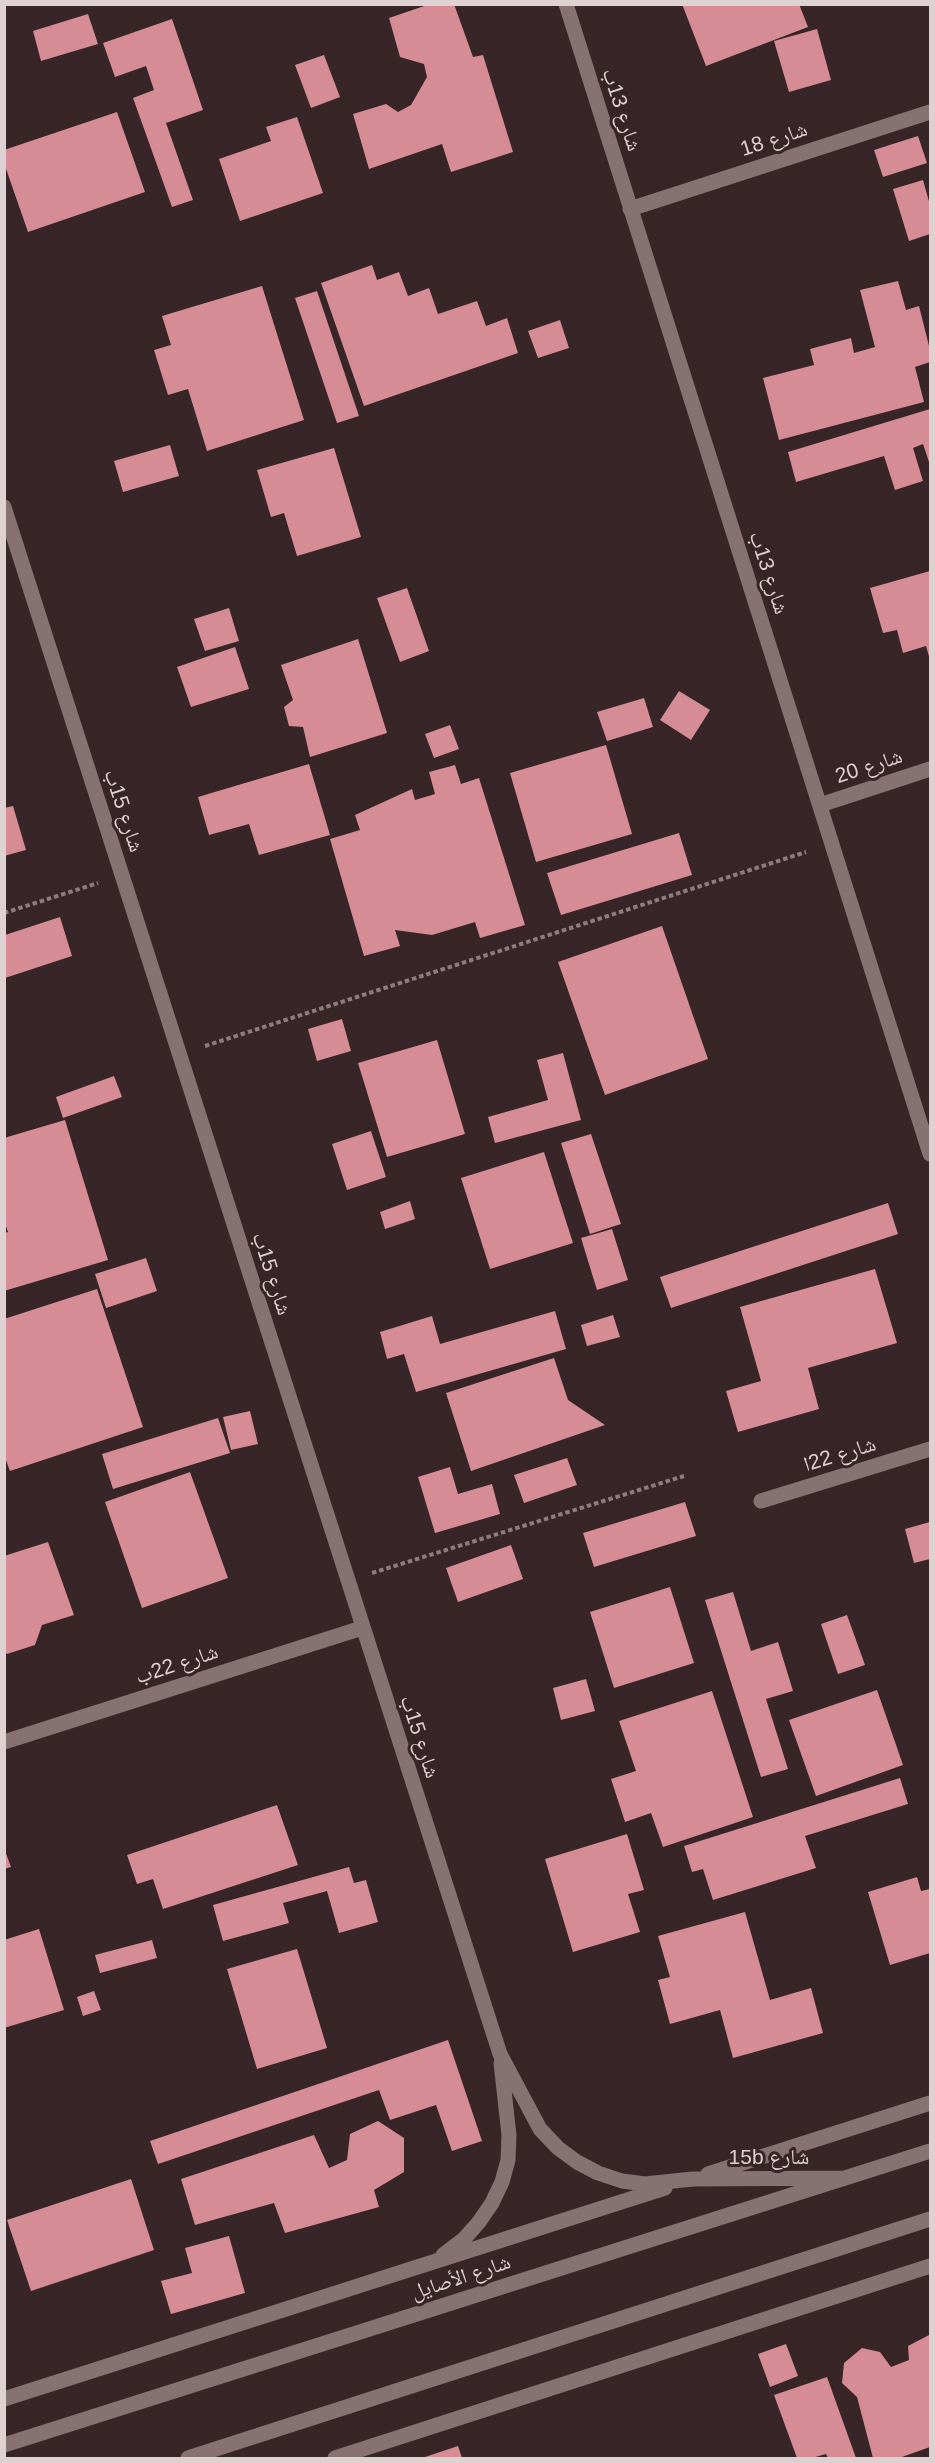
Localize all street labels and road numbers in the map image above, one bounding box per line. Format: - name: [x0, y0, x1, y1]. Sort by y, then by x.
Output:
- street label: شارع 13ب: [596, 66, 646, 154]
- street label: شارع 18: [737, 117, 811, 163]
- street label: شارع 13ب: [743, 529, 793, 617]
- street label: شارع 20: [832, 744, 906, 790]
- street label: شارع 15ب: [98, 767, 148, 855]
- street label: شارع 15ب: [246, 1230, 296, 1318]
- street label: شارع 22ا: [801, 1432, 879, 1478]
- street label: شارع 22ب: [133, 1640, 221, 1690]
- street label: شارع 15ب: [394, 1693, 444, 1781]
- street label: 15b شارع: [729, 2145, 809, 2171]
- street label: شارع الأصايل: [408, 2250, 514, 2306]

